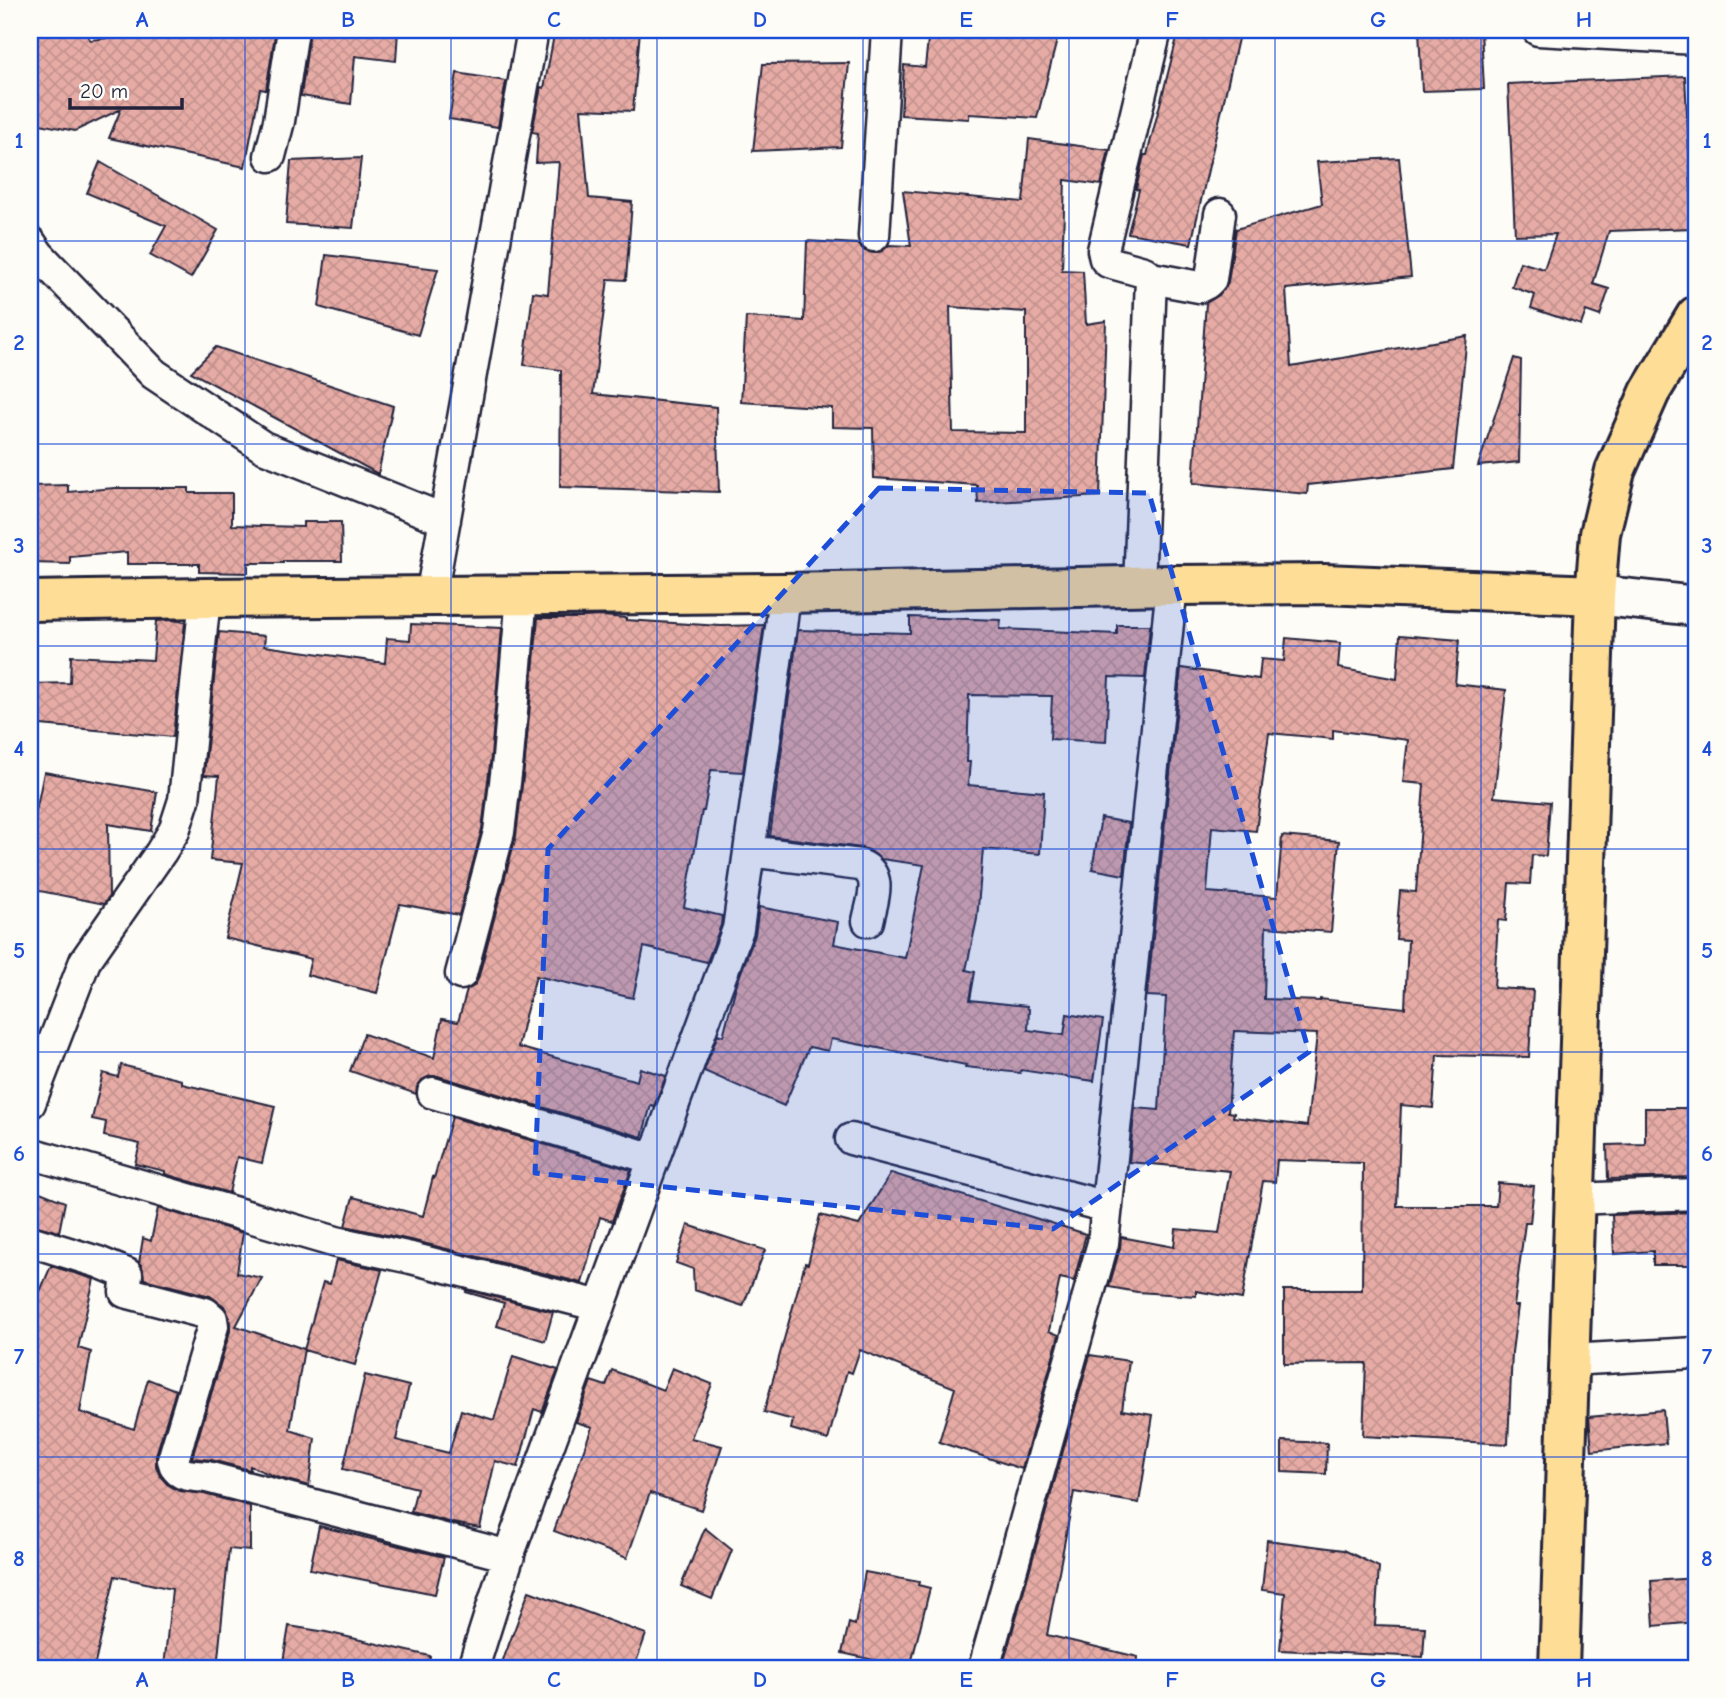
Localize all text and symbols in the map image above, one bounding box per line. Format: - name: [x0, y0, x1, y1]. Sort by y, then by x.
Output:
- text: A: [136, 6, 149, 33]
- text: B: [341, 6, 355, 33]
- text: C: [547, 6, 561, 33]
- text: D: [753, 6, 767, 33]
- text: E: [959, 6, 973, 33]
- text: F: [1165, 6, 1179, 33]
- text: G: [1370, 6, 1386, 33]
- text: H: [1576, 6, 1592, 33]
- scale bar: [70, 66, 182, 110]
- text: 20 m: [80, 79, 128, 103]
- text: 1: [14, 127, 24, 154]
- text: 1: [1702, 127, 1712, 154]
- text: 2: [13, 329, 25, 356]
- text: 2: [1701, 329, 1713, 356]
- text: 3: [13, 532, 25, 559]
- text: 3: [1701, 532, 1713, 559]
- text: 4: [14, 735, 25, 762]
- text: 4: [1702, 735, 1713, 762]
- text: 5: [13, 937, 25, 964]
- text: 5: [1701, 937, 1713, 964]
- text: 6: [13, 1140, 25, 1167]
- text: 6: [1701, 1140, 1713, 1167]
- text: 7: [14, 1343, 25, 1370]
- text: 7: [1702, 1343, 1713, 1370]
- text: 8: [13, 1545, 25, 1572]
- text: 8: [1701, 1545, 1713, 1572]
- text: A: [136, 1666, 149, 1693]
- text: B: [341, 1666, 355, 1693]
- text: C: [547, 1666, 561, 1693]
- text: D: [753, 1666, 767, 1693]
- text: E: [959, 1666, 973, 1693]
- text: F: [1165, 1666, 1179, 1693]
- text: G: [1370, 1666, 1386, 1693]
- text: H: [1576, 1666, 1592, 1693]

